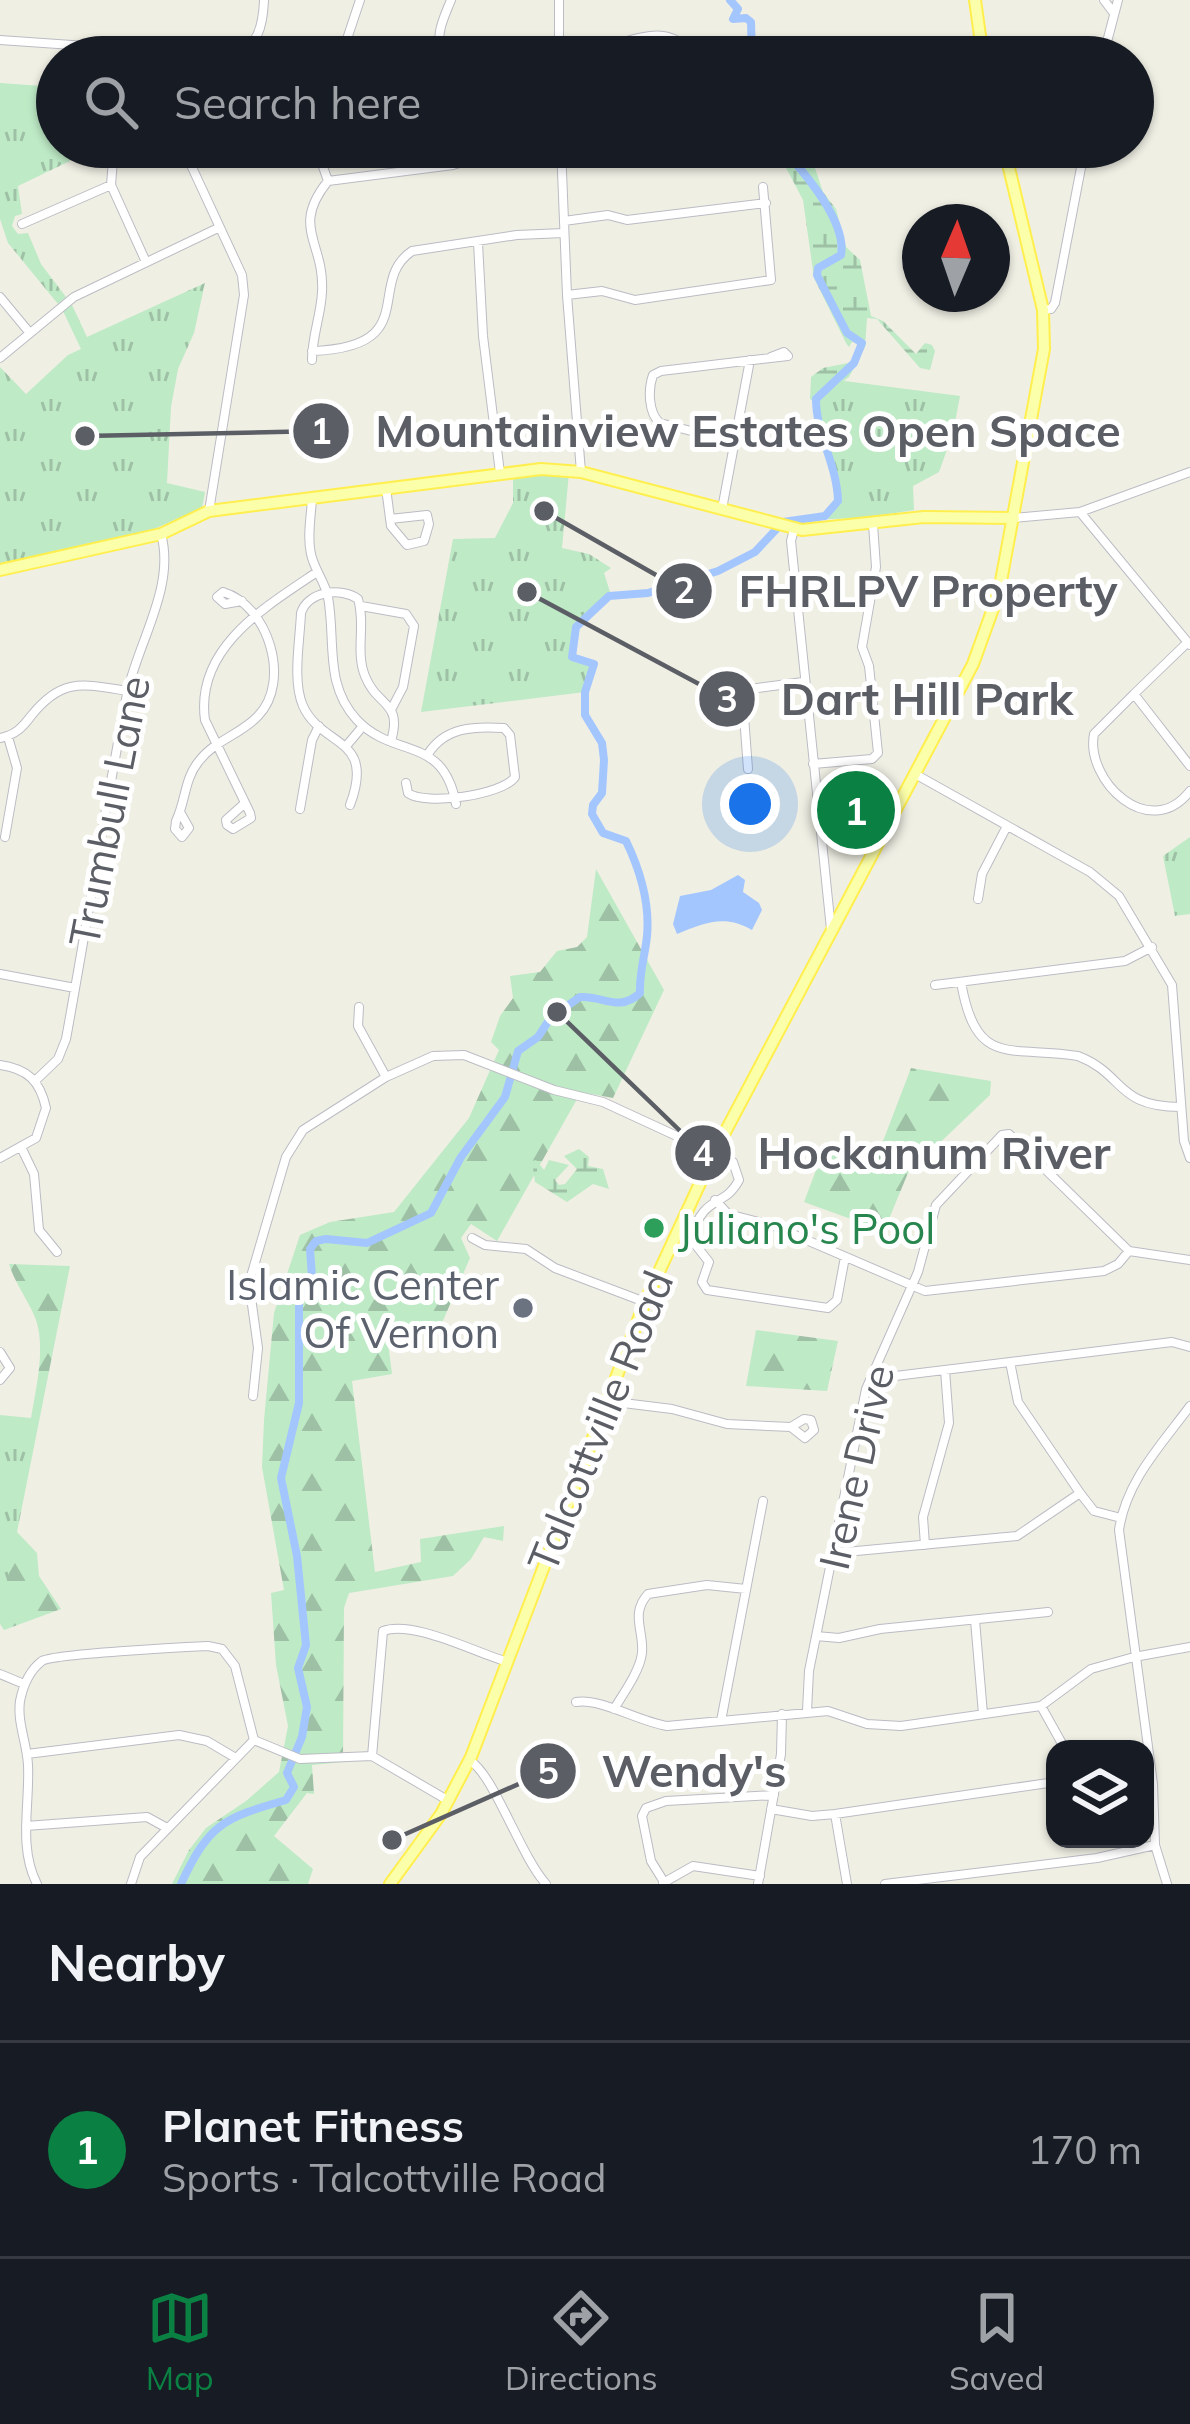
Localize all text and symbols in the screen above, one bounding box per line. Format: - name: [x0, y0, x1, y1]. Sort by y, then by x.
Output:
- search box: [36, 36, 1154, 168]
- icon: search: [78, 69, 144, 135]
- text: Search here: [174, 74, 421, 130]
- north arrow: [902, 204, 1010, 312]
- callout: Mountainview Estates Open Space: [291, 391, 1145, 472]
- text: Mountainview Estates Open Space: [375, 402, 1121, 458]
- text: 1: [310, 408, 332, 453]
- callout: FHRLPV Property: [654, 550, 1141, 631]
- text: FHRLPV Property: [739, 562, 1118, 618]
- text: 2: [673, 567, 695, 612]
- callout: Dart Hill Park: [697, 659, 1097, 740]
- text: Dart Hill Park: [781, 670, 1074, 726]
- street label: Trumbull Lane: [57, 671, 161, 951]
- text: 3: [716, 676, 738, 721]
- pin: 1: [817, 765, 895, 855]
- your location: [720, 774, 780, 834]
- callout: Hockanum River: [673, 1113, 1134, 1194]
- text: Hockanum River: [757, 1124, 1111, 1180]
- text: 4: [692, 1130, 714, 1175]
- place label: Juliano's Pool: [678, 1202, 935, 1255]
- marker: Juliano's Pool: [641, 1215, 667, 1241]
- place label: Islamic Center Of Vernon: [226, 1258, 500, 1359]
- street label: Talcottville Road: [516, 1263, 684, 1579]
- marker: Islamic Center Of Vernon: [510, 1295, 536, 1321]
- street label: Irene Drive: [807, 1359, 905, 1575]
- callout: Wendy's: [518, 1731, 811, 1812]
- map controls: [1046, 1740, 1154, 1848]
- button: layers: [1046, 1740, 1154, 1848]
- text: Wendy's: [601, 1742, 787, 1798]
- text: 5: [537, 1748, 559, 1793]
- text: Nearby: [48, 1930, 225, 1994]
- text: Planet Fitness: [162, 2097, 464, 2153]
- text: 1: [75, 2125, 99, 2174]
- text: 170 m: [1027, 2125, 1142, 2174]
- text: Sports · Talcottville Road: [162, 2153, 606, 2202]
- tab: Map: [146, 2285, 214, 2398]
- tab: Directions: [505, 2285, 658, 2398]
- tab: Saved: [949, 2285, 1044, 2398]

